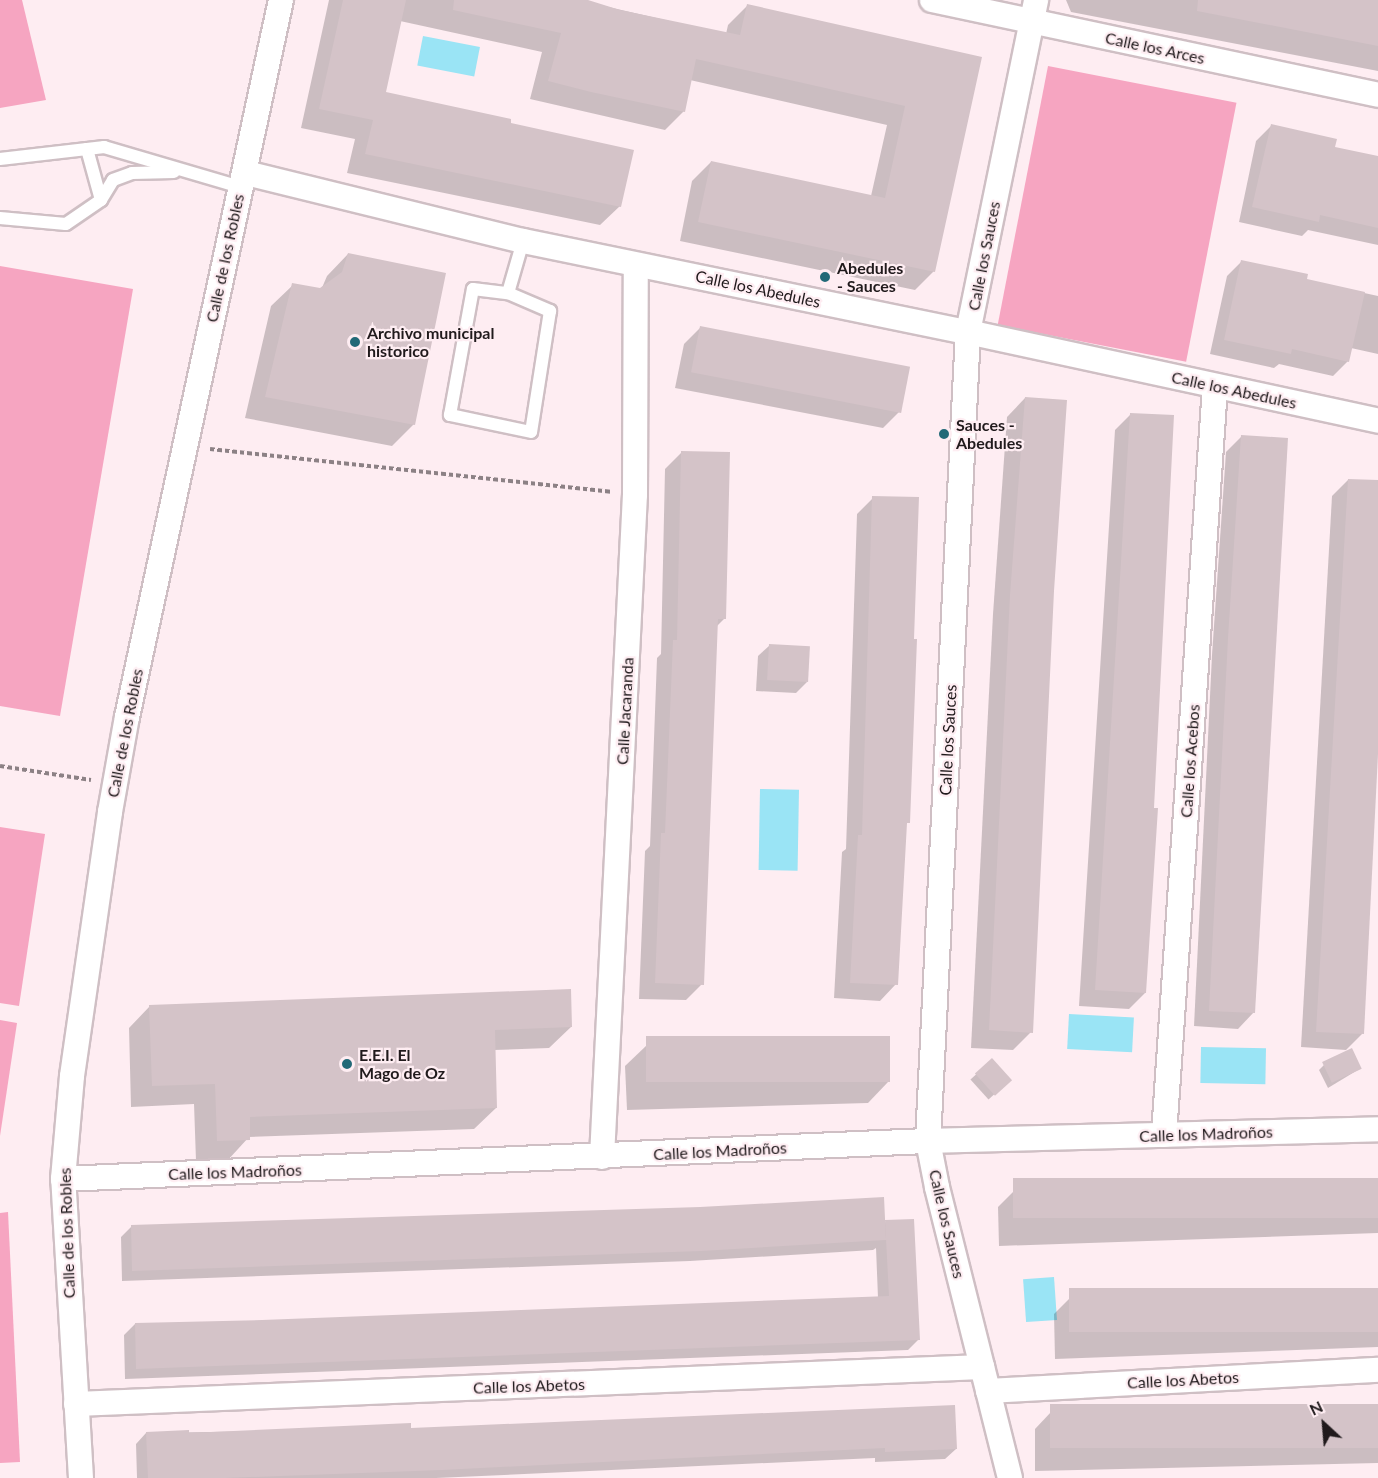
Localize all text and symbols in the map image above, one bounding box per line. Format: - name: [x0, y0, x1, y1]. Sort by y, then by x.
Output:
- street label: Calle los Arces: [1103, 28, 1207, 68]
- street label: Calle de los Robles: [202, 192, 248, 324]
- street label: Calle los Sauces: [964, 200, 1004, 312]
- place label: Abedules - Sauces: [837, 258, 903, 296]
- street label: Calle los Abedules: [693, 266, 823, 312]
- marker: Abedules - Sauces: [818, 270, 832, 284]
- place label: Archivo municipal historico: [367, 323, 494, 361]
- marker: Archivo municipal historico: [348, 335, 362, 349]
- street label: Calle los Abedules: [1169, 367, 1299, 413]
- place label: Sauces - Abedules: [956, 415, 1022, 453]
- marker: Sauces - Abedules: [937, 427, 951, 441]
- street label: Calle Jacaranda: [613, 656, 637, 766]
- street label: Calle de los Robles: [103, 667, 147, 799]
- street label: Calle los Sauces: [936, 684, 960, 796]
- street label: Calle los Acebos: [1176, 703, 1204, 819]
- place label: E.E.I. El Mago de Oz: [359, 1045, 445, 1083]
- marker: E.E.I. El Mago de Oz: [340, 1057, 354, 1071]
- street label: Calle los Madroños: [1139, 1122, 1273, 1146]
- street label: Calle los Madroños: [653, 1138, 787, 1164]
- street label: Calle los Madroños: [168, 1160, 302, 1184]
- street label: Calle de los Robles: [55, 1167, 79, 1299]
- street label: Calle los Sauces: [925, 1168, 969, 1280]
- street label: Calle los Abetos: [1126, 1367, 1240, 1393]
- street label: Calle los Abetos: [472, 1374, 586, 1398]
- north arrow: [1294, 1394, 1354, 1454]
- text: N: [1306, 1396, 1326, 1419]

